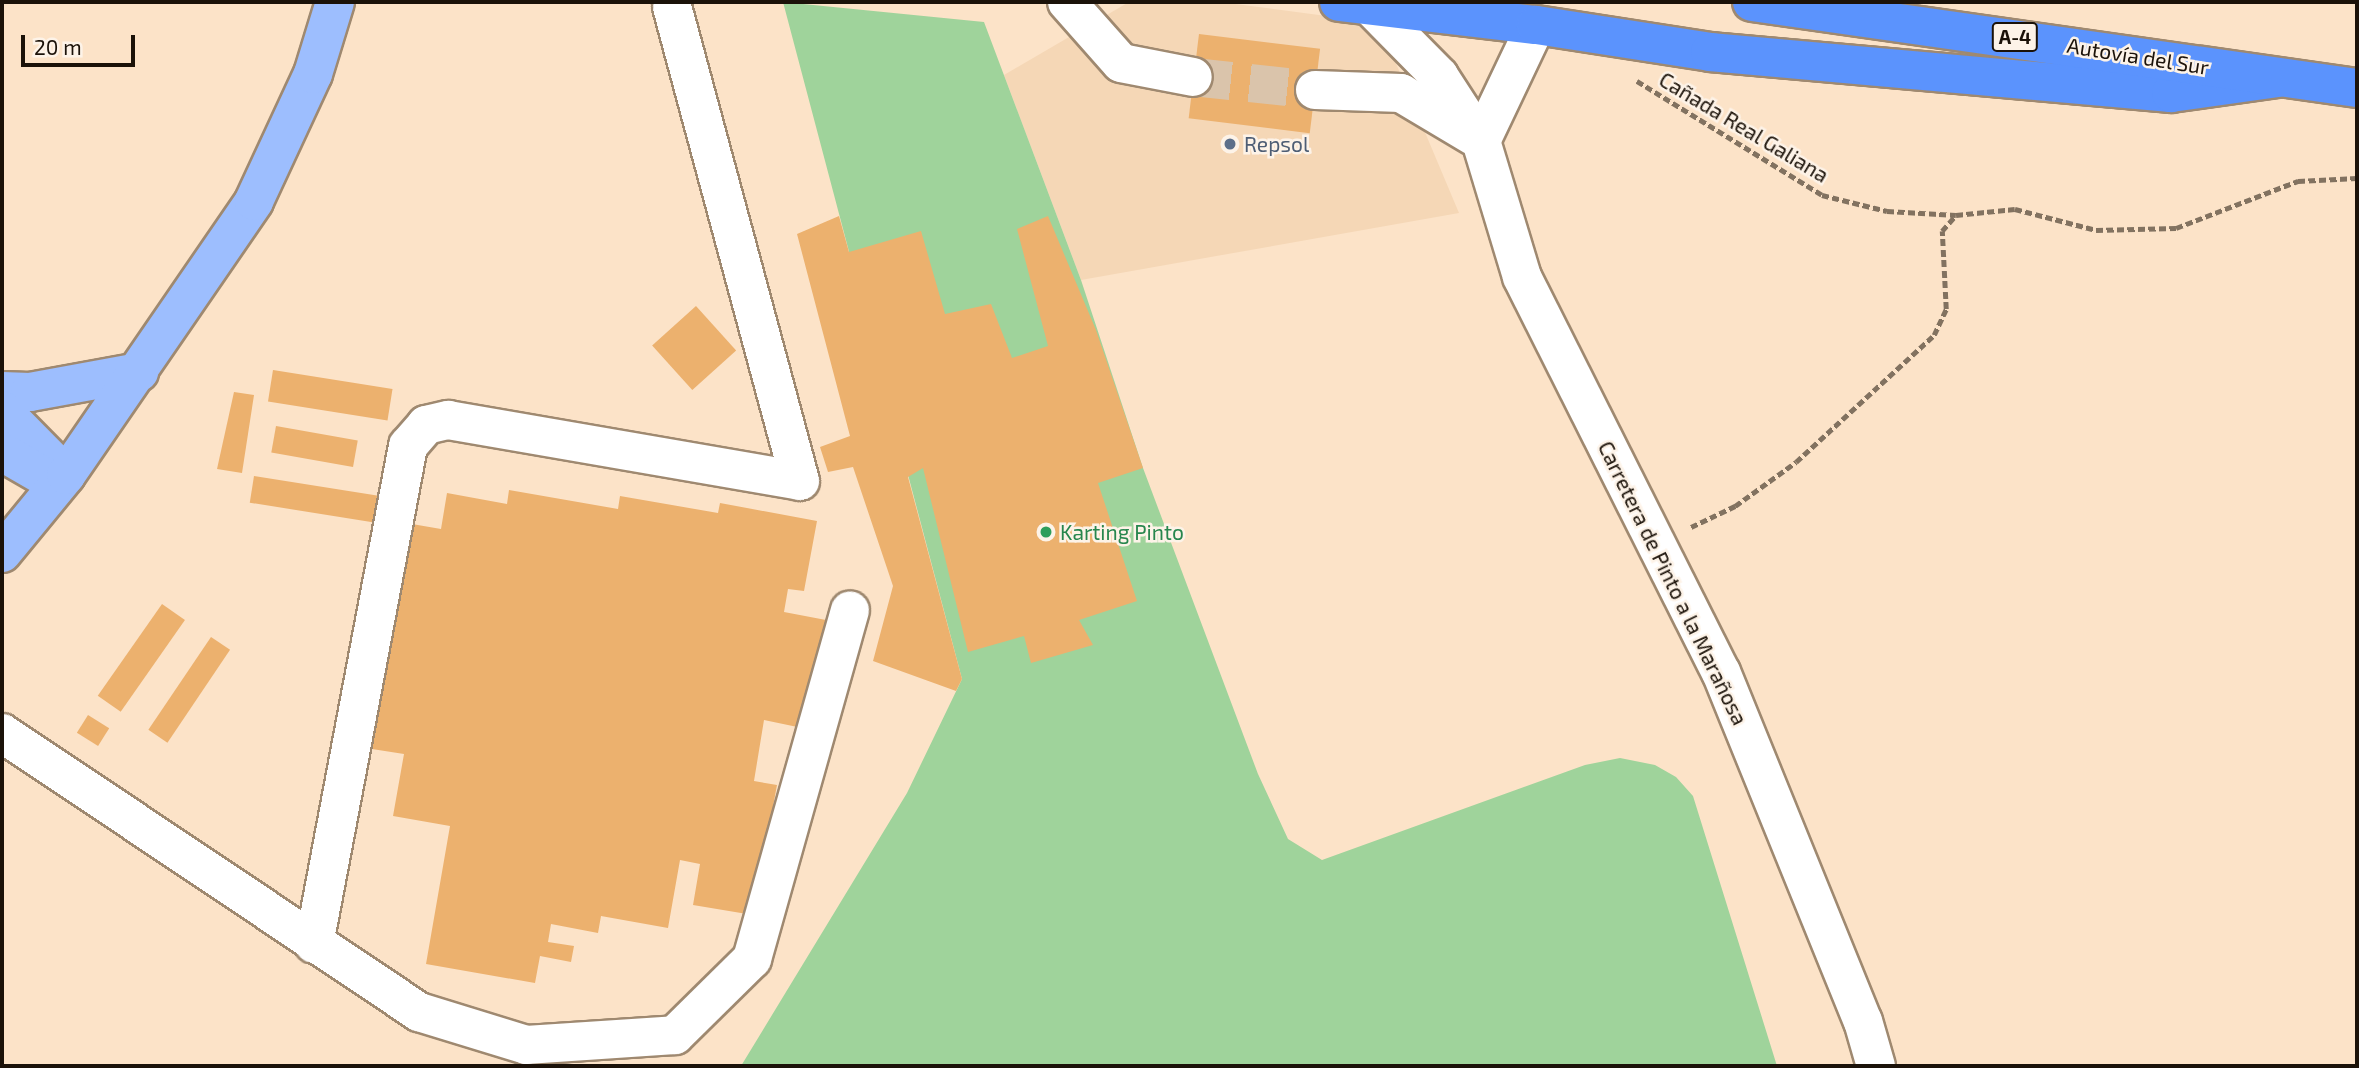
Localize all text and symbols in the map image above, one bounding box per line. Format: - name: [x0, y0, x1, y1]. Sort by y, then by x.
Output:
- scale bar: [24, 21, 138, 65]
- road number: A-4: [1990, 22, 2039, 52]
- street label: Autovía del Sur: [2065, 32, 2211, 80]
- text: 20 m: [34, 34, 82, 59]
- street label: Cañada Real Galiana: [1655, 66, 1833, 188]
- place label: Repsol: [1244, 131, 1309, 157]
- marker: Repsol: [1222, 136, 1238, 152]
- street label: Carretera de Pinto a la Marañosa: [1593, 437, 1753, 729]
- place label: Karting Pinto: [1060, 519, 1184, 545]
- marker: Karting Pinto: [1038, 524, 1054, 540]

